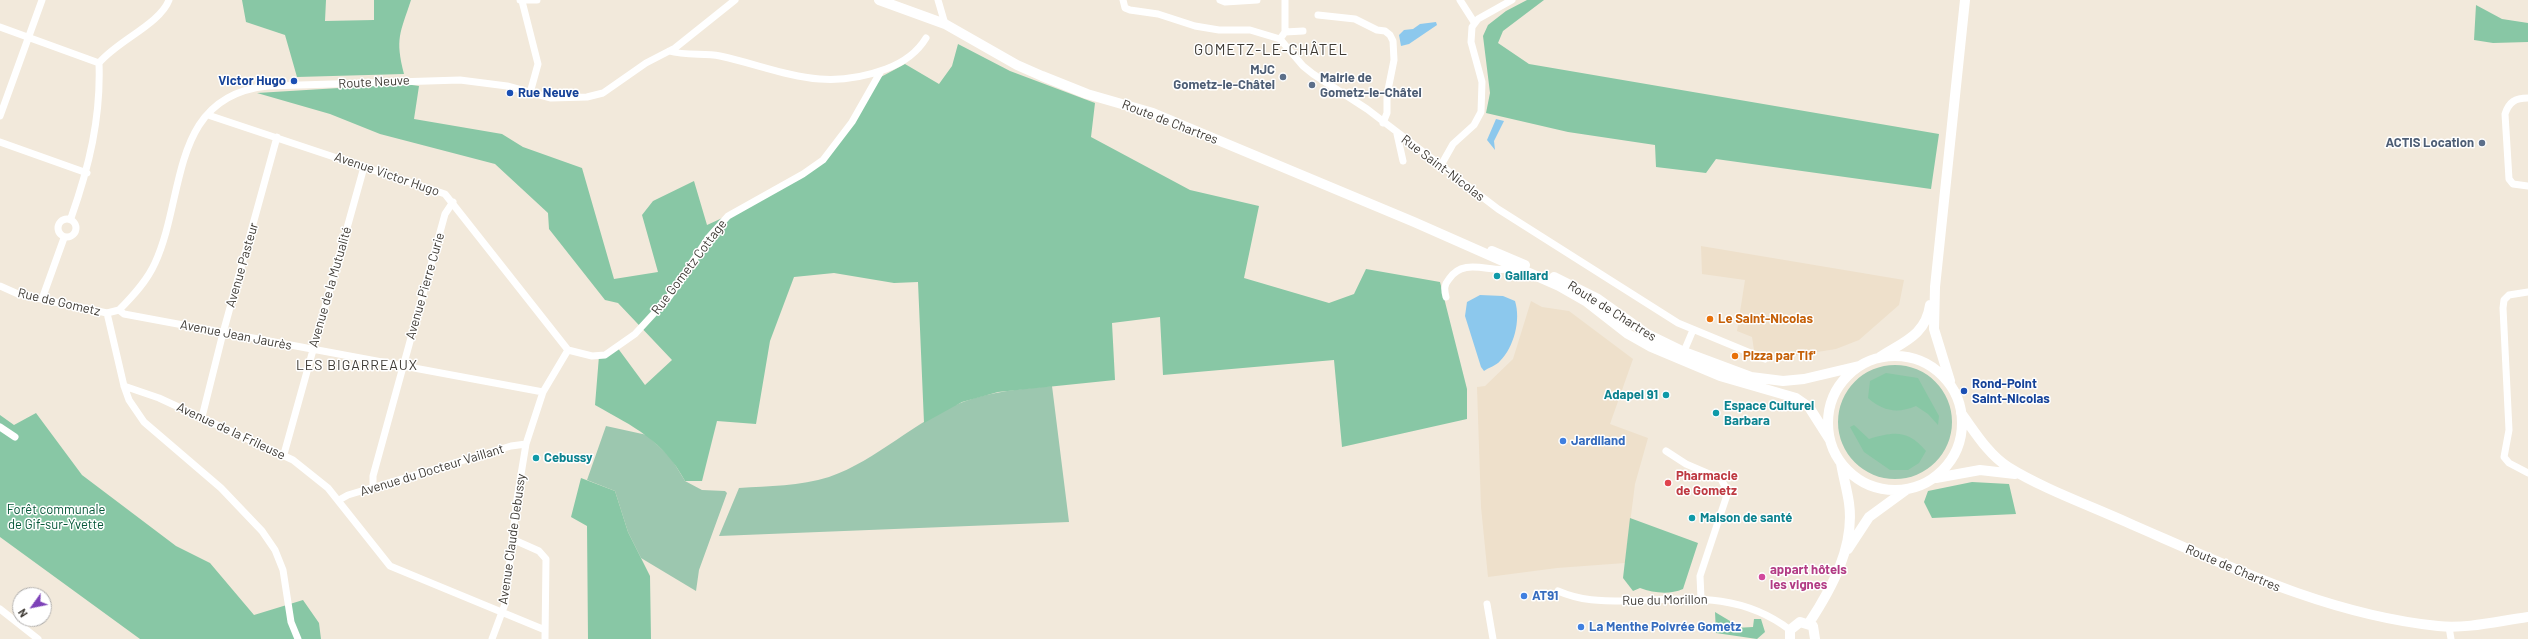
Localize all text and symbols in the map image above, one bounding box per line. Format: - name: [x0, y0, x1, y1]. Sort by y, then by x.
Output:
- district label: GOMETZ-LE-CHÂTEL: [1194, 41, 1348, 59]
- place label: MJC Gometz-le-Châtel: [1173, 62, 1275, 93]
- place label: Mairie de Gometz-le-Châtel: [1320, 70, 1422, 101]
- street label: Route Neuve: [338, 72, 410, 92]
- marker: MJC Gometz-le-Châtel: [1278, 72, 1288, 82]
- place label: Victor Hugo: [218, 73, 286, 89]
- marker: Victor Hugo: [289, 76, 299, 86]
- marker: Mairie de Gometz-le-Châtel: [1307, 80, 1317, 90]
- place label: Rue Neuve: [518, 85, 579, 101]
- marker: Rue Neuve: [505, 88, 515, 98]
- street label: Route de Chartres: [1120, 97, 1220, 147]
- street label: Rue Saint-Nicolas: [1398, 132, 1488, 204]
- place label: ACTIS Location: [2385, 135, 2474, 151]
- marker: ACTIS Location: [2477, 138, 2487, 148]
- street label: Avenue Victor Hugo: [332, 149, 442, 199]
- street label: Rue Gometz Cottage: [648, 216, 730, 318]
- street label: Avenue Pasteur: [222, 221, 262, 309]
- street label: Avenue de la Mutualité: [305, 225, 355, 349]
- street label: Avenue Pierre Curie: [402, 231, 448, 341]
- place label: Gaillard: [1505, 268, 1548, 284]
- marker: Gaillard: [1492, 271, 1502, 281]
- street label: Route de Chartres: [1565, 277, 1659, 345]
- street label: Rue de Gometz: [16, 285, 102, 319]
- place label: Le Saint-Nicolas: [1718, 311, 1813, 327]
- marker: Le Saint-Nicolas: [1705, 314, 1715, 324]
- street label: Avenue Jean Jaurès: [179, 317, 293, 353]
- place label: Pizza par Tif': [1743, 348, 1815, 364]
- marker: Pizza par Tif': [1730, 351, 1740, 361]
- district label: LES BIGARREAUX: [296, 357, 418, 373]
- place label: Rond-Point Saint-Nicolas: [1972, 376, 2050, 407]
- marker: Rond-Point Saint-Nicolas: [1959, 386, 1969, 396]
- place label: Adapei 91: [1604, 387, 1658, 403]
- marker: Adapei 91: [1661, 390, 1671, 400]
- place label: Espace Culturel Barbara: [1724, 398, 1814, 429]
- street label: Avenue de la Frileuse: [174, 399, 288, 463]
- marker: Espace Culturel Barbara: [1711, 408, 1721, 418]
- place label: Jardiland: [1571, 433, 1625, 449]
- marker: Jardiland: [1558, 436, 1568, 446]
- street label: Avenue du Docteur Vaillant: [358, 441, 506, 499]
- place label: Cebussy: [544, 450, 592, 466]
- marker: Cebussy: [531, 453, 541, 463]
- place label: Pharmacie de Gometz: [1676, 468, 1738, 499]
- street label: Avenue Claude Debussy: [495, 473, 529, 605]
- marker: Pharmacie de Gometz: [1663, 478, 1673, 488]
- park label: Forêt communale de Gif-sur-Yvette: [7, 502, 105, 533]
- place label: Maison de santé: [1700, 510, 1792, 526]
- marker: Maison de santé: [1687, 513, 1697, 523]
- street label: Route de Chartres: [2183, 541, 2283, 595]
- place label: appart hôtels les vignes: [1770, 562, 1847, 593]
- marker: appart hôtels les vignes: [1757, 572, 1767, 582]
- north arrow: [12, 587, 52, 627]
- place label: AT91: [1532, 588, 1558, 604]
- marker: AT91: [1519, 591, 1529, 601]
- street label: Rue du Morillon: [1622, 591, 1708, 609]
- text: N: [15, 607, 30, 620]
- place label: La Menthe Poivrée Gometz: [1589, 619, 1741, 635]
- marker: La Menthe Poivrée Gometz: [1576, 622, 1586, 632]

